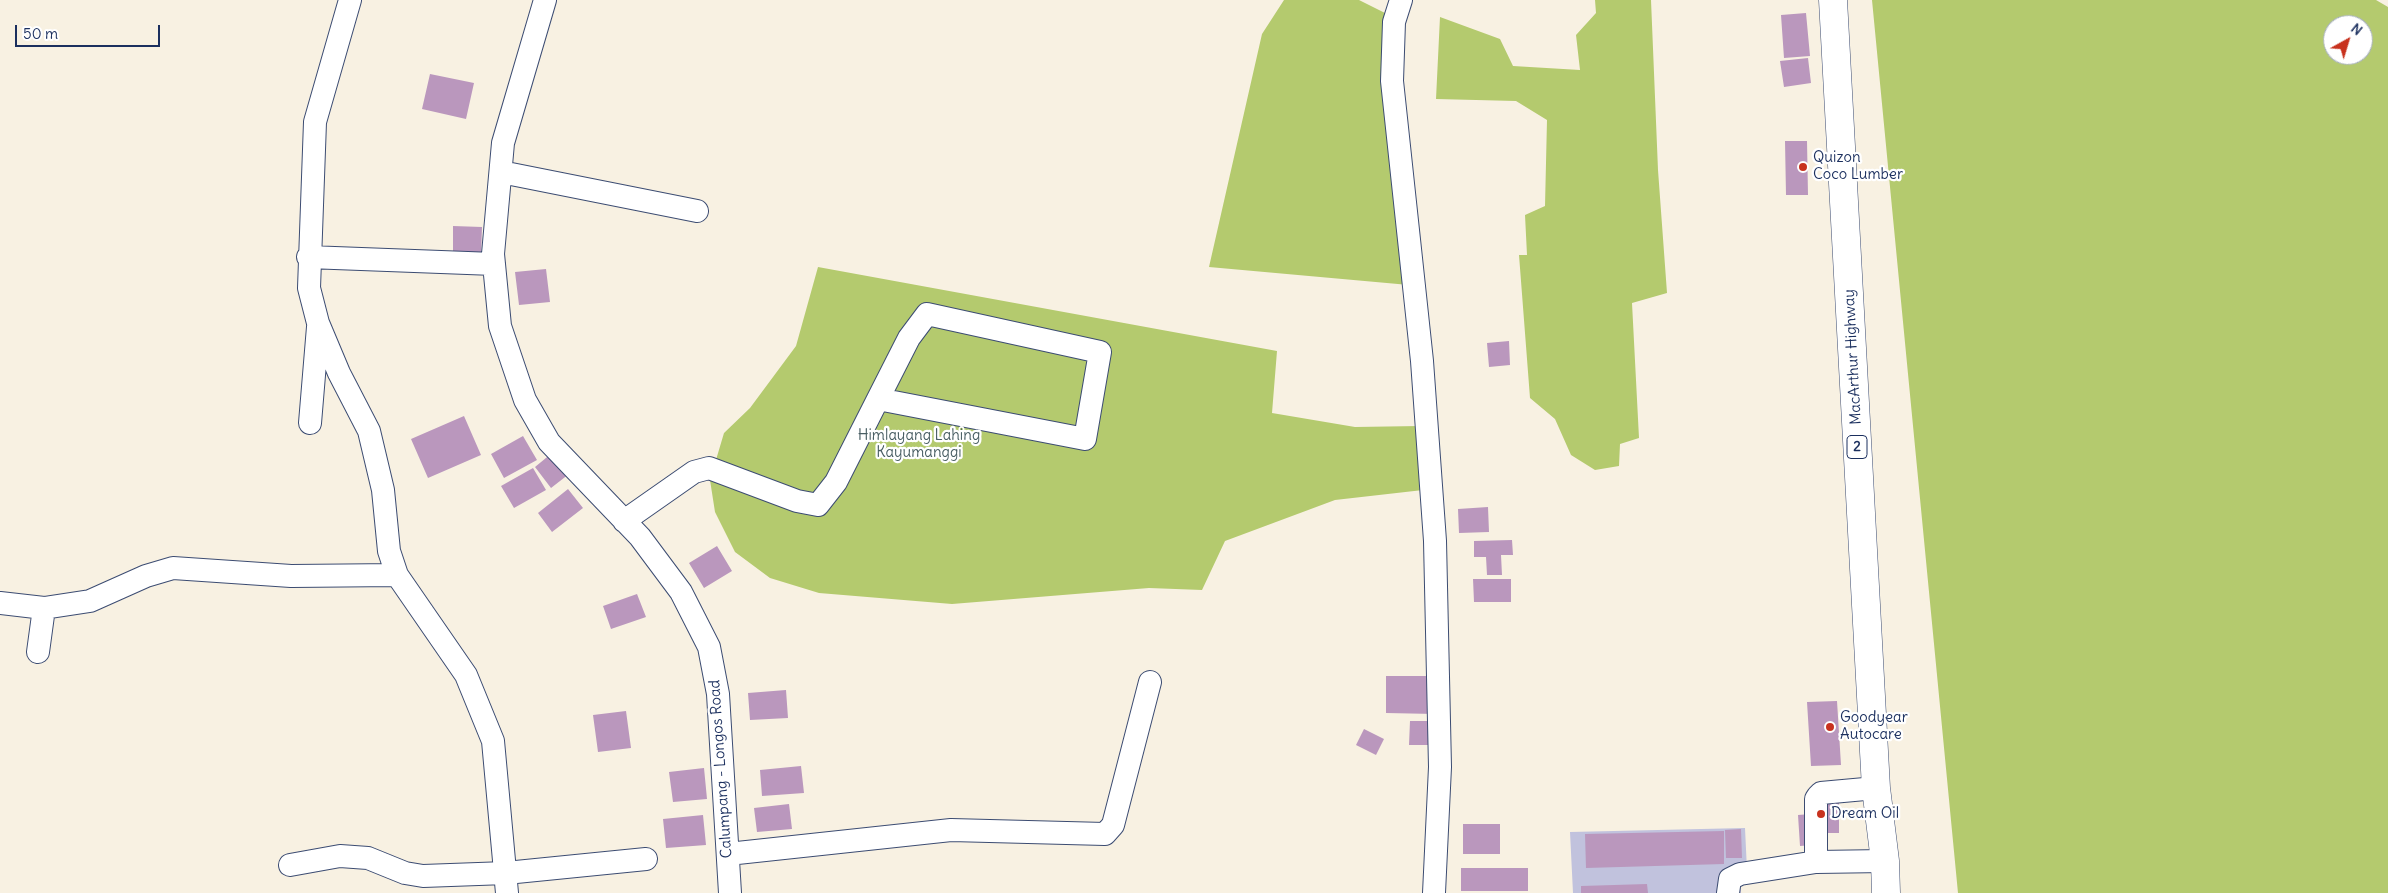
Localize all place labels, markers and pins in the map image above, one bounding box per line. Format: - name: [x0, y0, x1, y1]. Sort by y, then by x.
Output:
- place label: Quizon Coco Lumber: [1813, 149, 1903, 184]
- marker: Quizon Coco Lumber: [1797, 161, 1809, 173]
- place label: Goodyear Autocare: [1840, 709, 1908, 744]
- marker: Goodyear Autocare: [1824, 721, 1836, 733]
- place label: Dream Oil: [1831, 805, 1899, 823]
- marker: Dream Oil: [1815, 808, 1827, 820]

